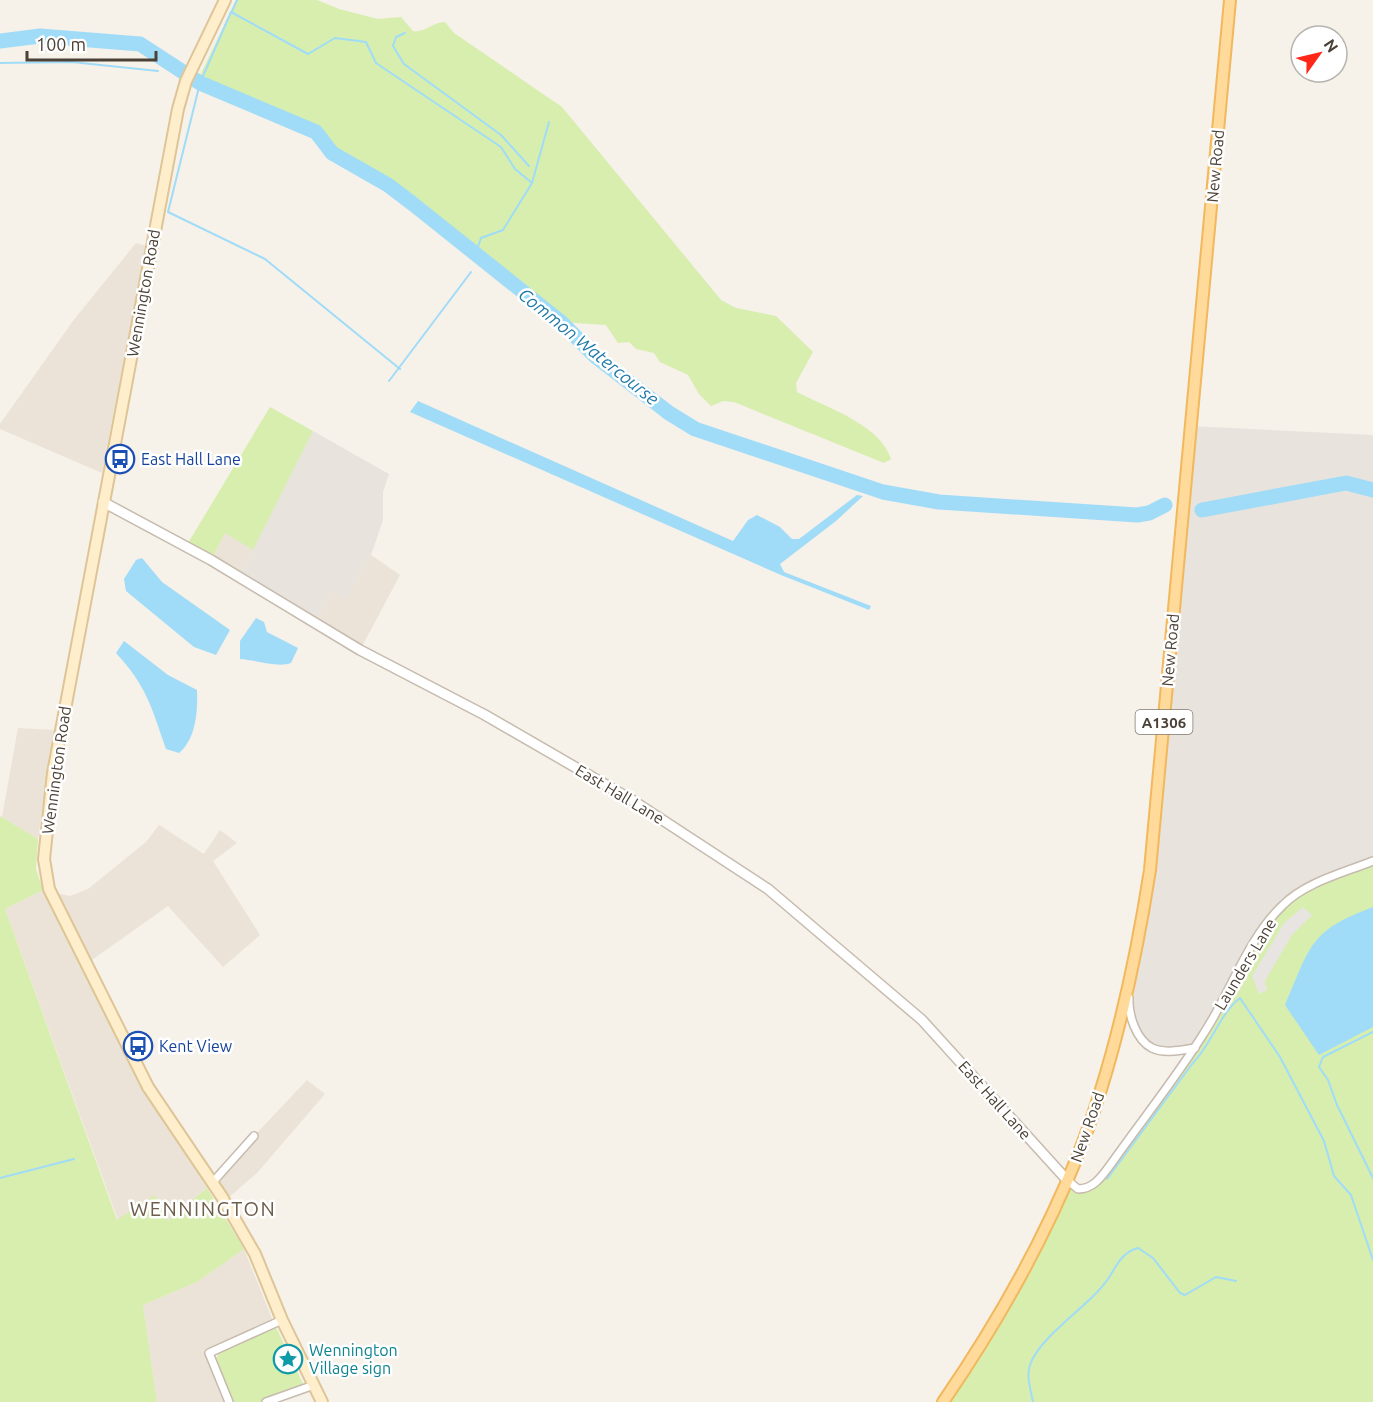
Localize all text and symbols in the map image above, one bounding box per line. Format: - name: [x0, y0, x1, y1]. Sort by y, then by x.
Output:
- scale bar: [27, 24, 156, 62]
- north arrow: [1289, 24, 1349, 84]
- text: 100 m: [36, 34, 86, 54]
- text: N: [1321, 36, 1342, 56]
- street label: New Road: [1203, 129, 1227, 203]
- street label: Wennington Road: [123, 228, 163, 358]
- water label: Common Watercourse: [515, 283, 663, 409]
- bus stop icon: East Hall Lane: [104, 443, 136, 475]
- place label: East Hall Lane: [141, 450, 241, 468]
- street label: New Road: [1158, 613, 1182, 687]
- street label: Wennington Road: [38, 705, 74, 835]
- road number: A1306: [1136, 710, 1192, 734]
- street label: East Hall Lane: [573, 761, 667, 827]
- street label: Launders Lane: [1211, 915, 1279, 1013]
- bus stop icon: Kent View: [122, 1030, 154, 1062]
- place label: Kent View: [159, 1037, 233, 1055]
- street label: East Hall Lane: [955, 1057, 1035, 1143]
- street label: New Road: [1067, 1089, 1107, 1165]
- district label: WENNINGTON: [130, 1197, 276, 1220]
- place label: Wennington Village sign: [309, 1341, 398, 1377]
- place icon: Wennington Village sign: [272, 1343, 304, 1375]

